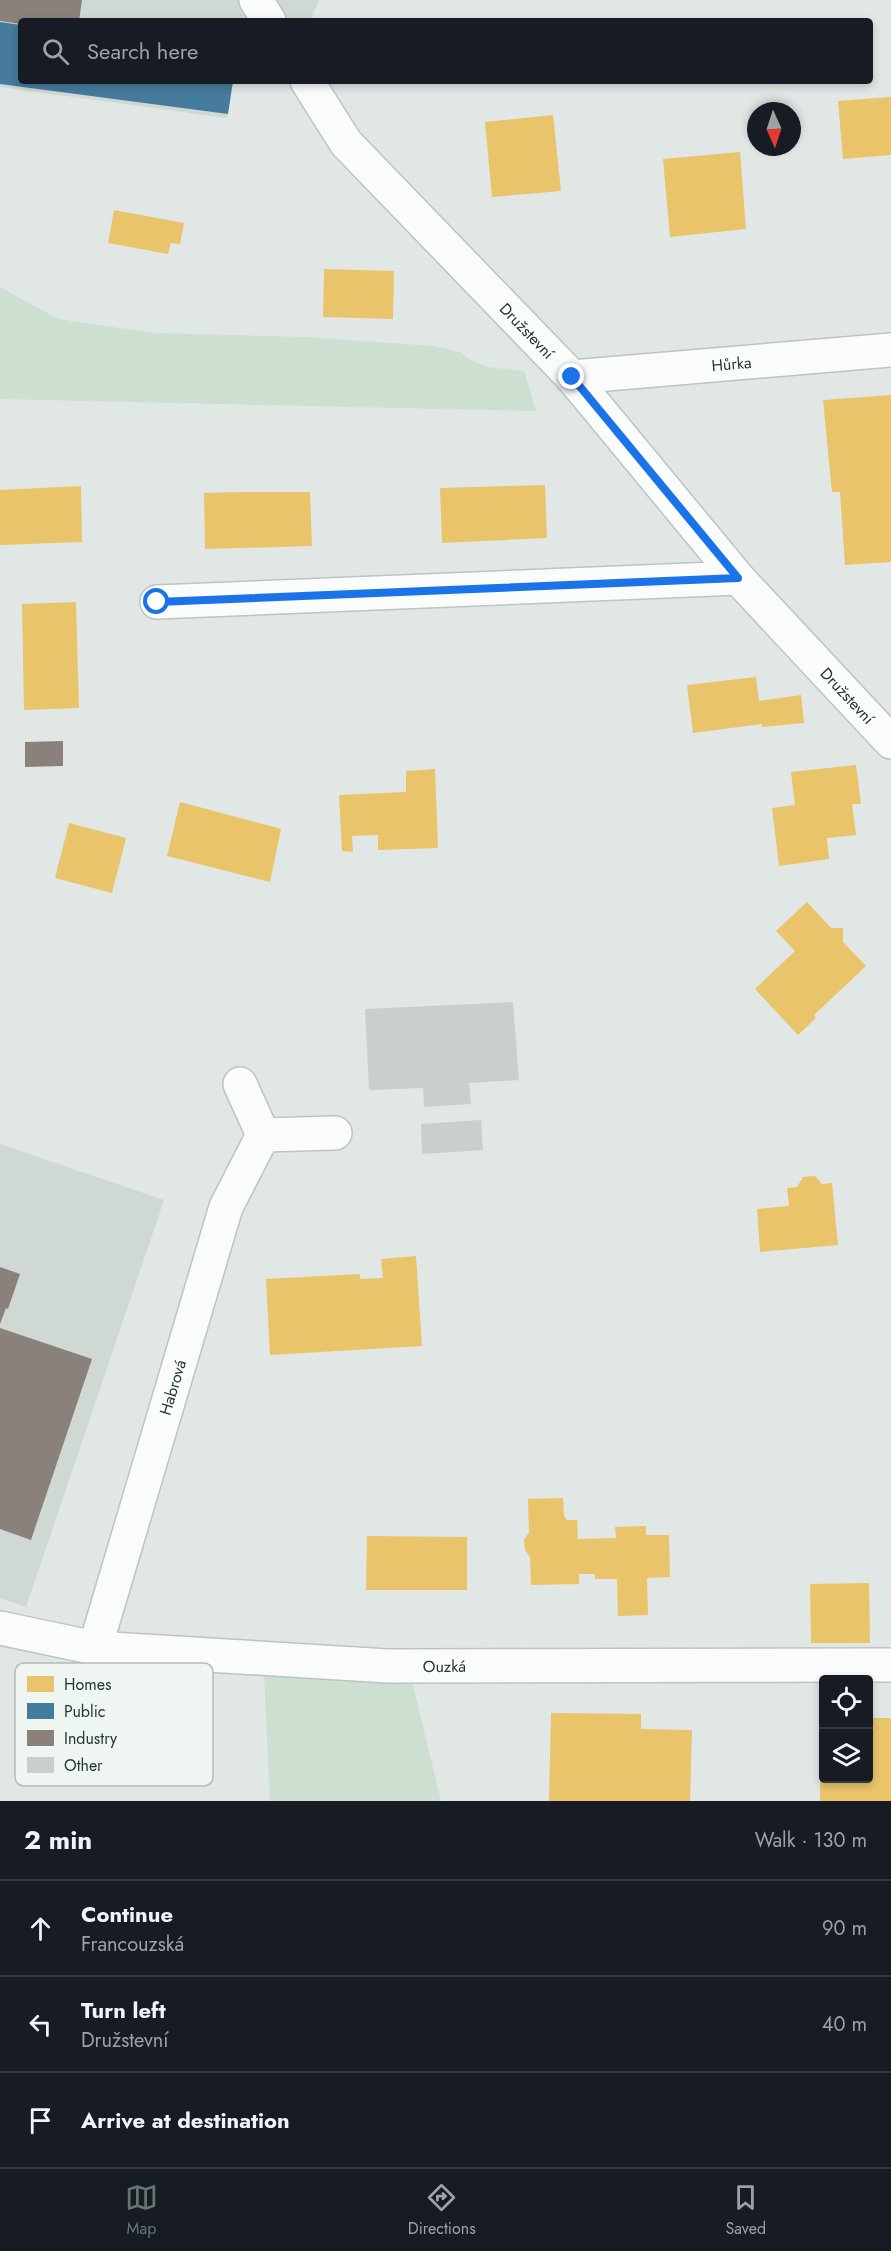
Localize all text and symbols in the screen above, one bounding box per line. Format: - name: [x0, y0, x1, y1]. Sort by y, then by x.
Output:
- search box: [18, 18, 873, 84]
- icon: search: [39, 35, 72, 68]
- text: Search here: [87, 35, 198, 67]
- north arrow: [747, 102, 801, 156]
- street label: Družstevní: [494, 298, 560, 365]
- street label: Hůrka: [711, 351, 752, 377]
- route end: [558, 363, 584, 389]
- route start: [143, 588, 169, 614]
- street label: Družstevní: [815, 662, 880, 730]
- street label: Habrová: [154, 1357, 192, 1418]
- street label: Ouzká: [423, 1655, 466, 1678]
- legend: [15, 1663, 213, 1786]
- text: Homes: [64, 1673, 111, 1696]
- map controls: [819, 1675, 873, 1783]
- button: locate: [819, 1675, 873, 1729]
- text: Public: [64, 1700, 105, 1723]
- text: Industry: [64, 1727, 118, 1750]
- button: layers: [819, 1729, 873, 1783]
- text: Other: [64, 1754, 103, 1777]
- text: 2 min: [24, 1821, 92, 1859]
- text: Walk · 130 m: [755, 1826, 867, 1855]
- text: Continue: [81, 1898, 173, 1930]
- icon: ahead: [24, 1912, 57, 1945]
- text: 90 m: [822, 1914, 867, 1943]
- text: Francouzská: [81, 1930, 184, 1959]
- text: Turn left: [81, 1994, 166, 2026]
- icon: left: [24, 2008, 57, 2041]
- text: 40 m: [822, 2010, 867, 2039]
- text: Družstevní: [81, 2026, 169, 2055]
- icon: arrive: [24, 2104, 57, 2137]
- text: Arrive at destination: [81, 2104, 290, 2136]
- tab: Map: [125, 2181, 158, 2240]
- tab: Directions: [408, 2181, 476, 2240]
- tab: Saved: [725, 2181, 766, 2240]

